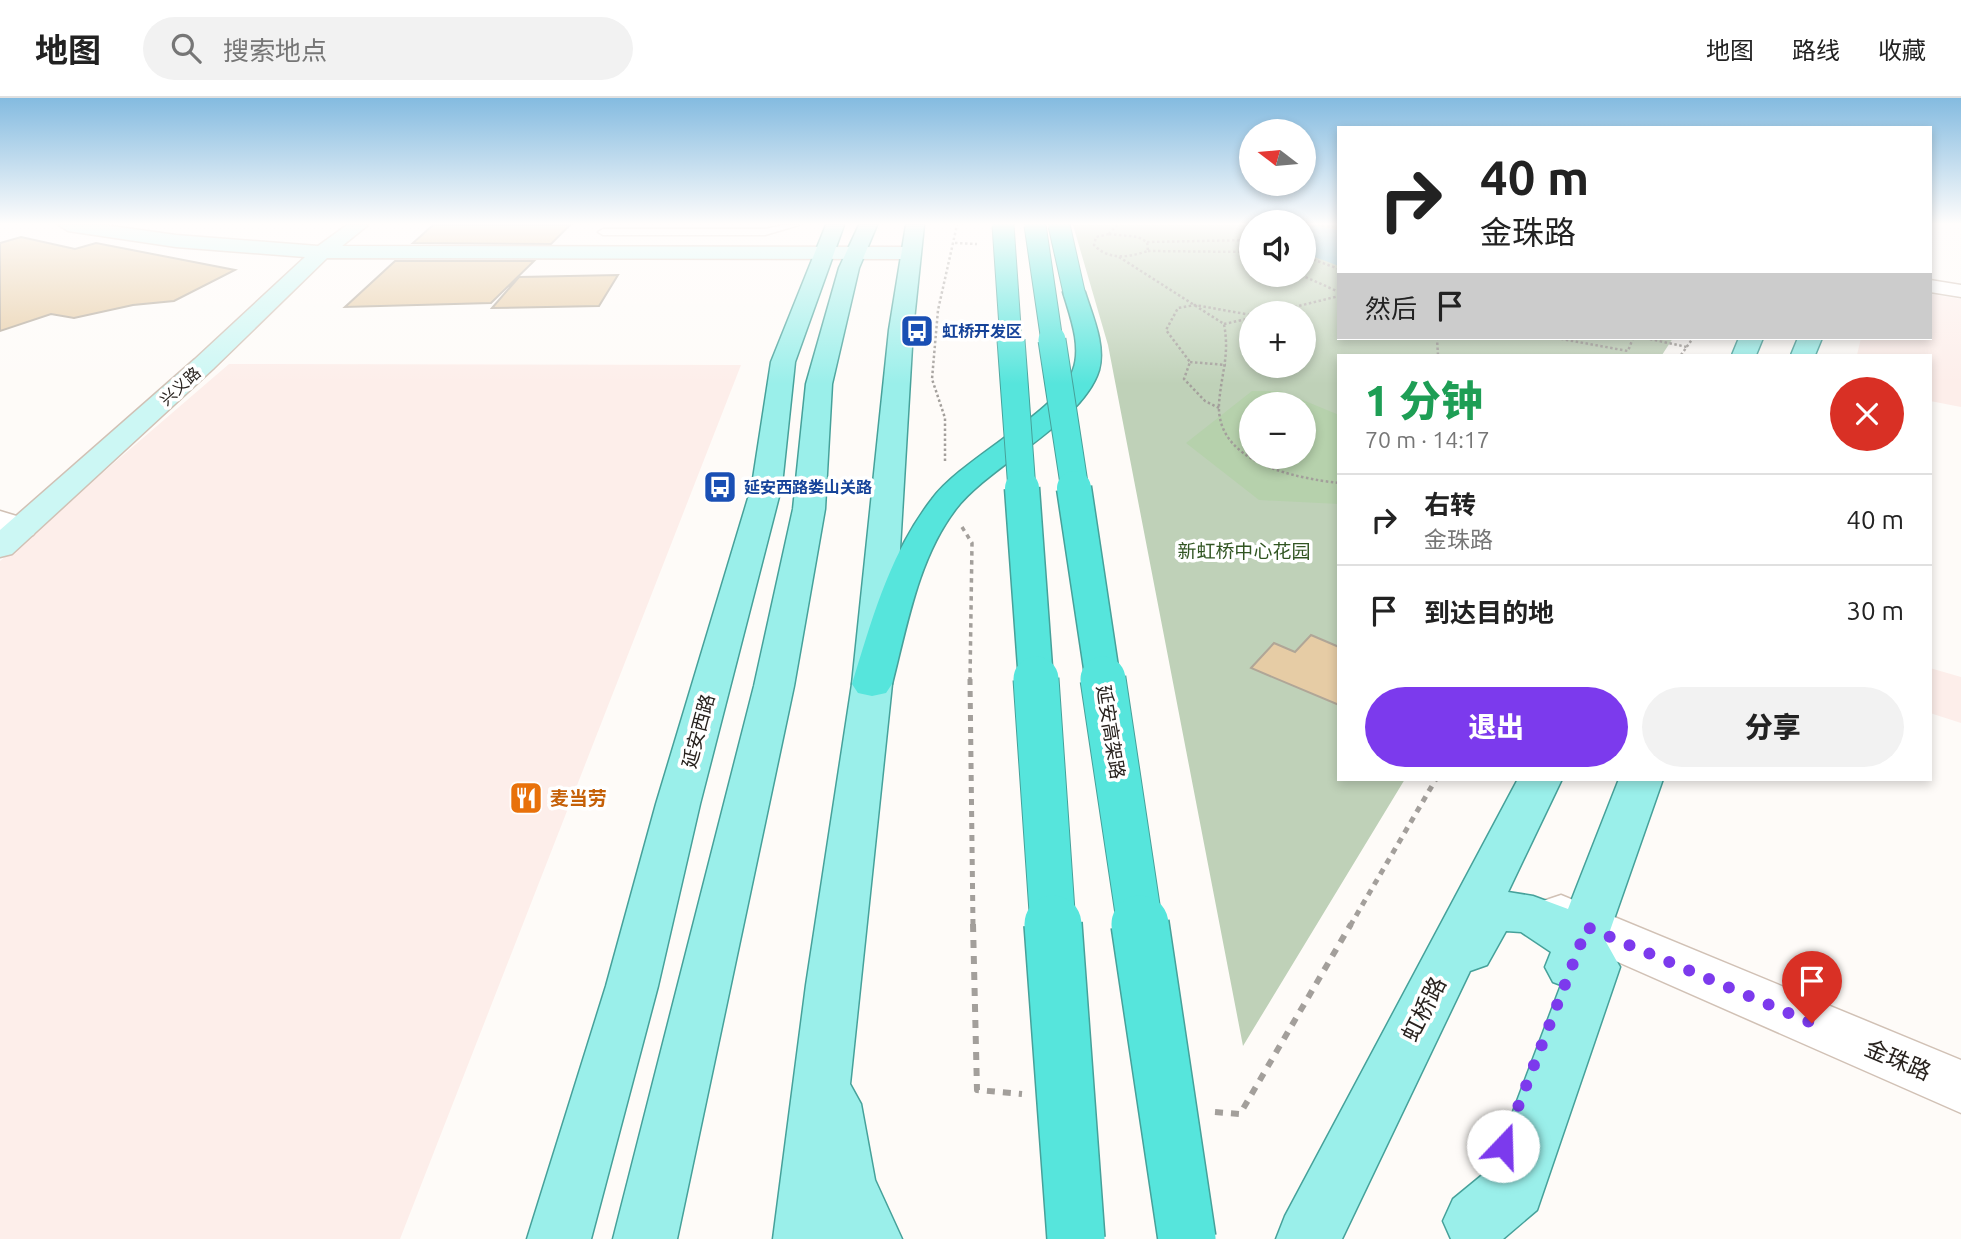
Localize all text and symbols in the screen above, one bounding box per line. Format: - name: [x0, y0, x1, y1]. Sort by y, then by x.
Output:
- search box: [143, 17, 633, 80]
- icon: search: [167, 29, 205, 67]
- text: 地图: [35, 31, 101, 68]
- text: 搜索地点: [223, 36, 327, 65]
- text: 地图: [1706, 37, 1754, 64]
- text: 路线: [1792, 37, 1840, 64]
- text: 收藏: [1878, 37, 1926, 64]
- north arrow: [1239, 119, 1316, 196]
- map controls: [1239, 119, 1316, 469]
- text: 40 m: [1480, 149, 1589, 204]
- icon: right: [1365, 154, 1456, 245]
- button: sound: [1239, 210, 1316, 287]
- text: 金珠路: [1480, 214, 1576, 250]
- icon: arrive: [1431, 287, 1469, 325]
- text: 然后: [1365, 294, 1417, 323]
- button: +: [1239, 301, 1316, 378]
- bus stop icon: 虹桥开发区: [898, 312, 936, 350]
- place label: 虹桥开发区: [942, 322, 1022, 340]
- street label: 兴义路: [156, 363, 204, 409]
- text: 1 分钟: [1365, 377, 1483, 424]
- button: close: [1830, 377, 1904, 451]
- button: −: [1239, 392, 1316, 469]
- text: 70 m · 14:17: [1365, 427, 1490, 452]
- bus stop icon: 延安西路娄山关路: [701, 468, 739, 506]
- place label: 延安西路娄山关路: [744, 478, 872, 496]
- text: 右转: [1424, 490, 1476, 519]
- icon: right: [1365, 501, 1403, 539]
- text: 40 m: [1846, 505, 1904, 534]
- text: 金珠路: [1424, 527, 1493, 552]
- park label: 新虹桥中心花园: [1177, 540, 1311, 562]
- icon: arrive: [1365, 592, 1403, 630]
- text: 30 m: [1846, 596, 1904, 625]
- text: 到达目的地: [1424, 598, 1554, 627]
- street label: 延安高架路: [1093, 683, 1129, 781]
- button: 退出: [1365, 687, 1628, 767]
- button: 分享: [1642, 687, 1904, 767]
- street label: 延安西路: [678, 691, 718, 771]
- restaurant icon: 麦当劳: [507, 779, 545, 817]
- place label: 麦当劳: [550, 787, 607, 809]
- pin: [1782, 951, 1842, 1023]
- icon: arrive: [1793, 962, 1831, 1000]
- street label: 虹桥路: [1397, 972, 1450, 1045]
- street label: 金珠路: [1862, 1035, 1935, 1085]
- position arrow: [1466, 1109, 1540, 1183]

